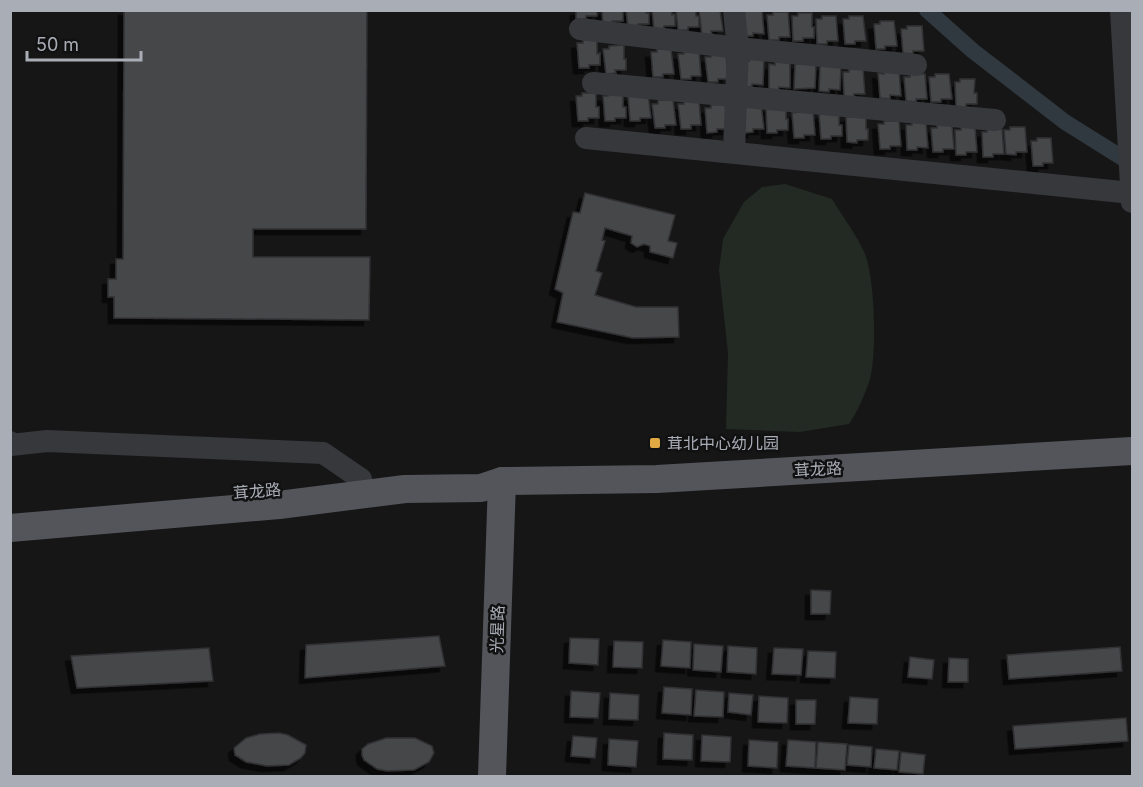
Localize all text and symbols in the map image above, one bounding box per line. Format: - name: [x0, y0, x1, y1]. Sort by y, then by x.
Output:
- scale bar: [27, 24, 141, 62]
- text: 50 m: [36, 34, 79, 55]
- place label: 茸北中心幼儿园: [667, 433, 779, 453]
- marker: 茸北中心幼儿园: [648, 436, 662, 450]
- street label: 茸龙路: [794, 458, 842, 480]
- street label: 茸龙路: [232, 479, 282, 503]
- street label: 光星路: [486, 605, 508, 653]

